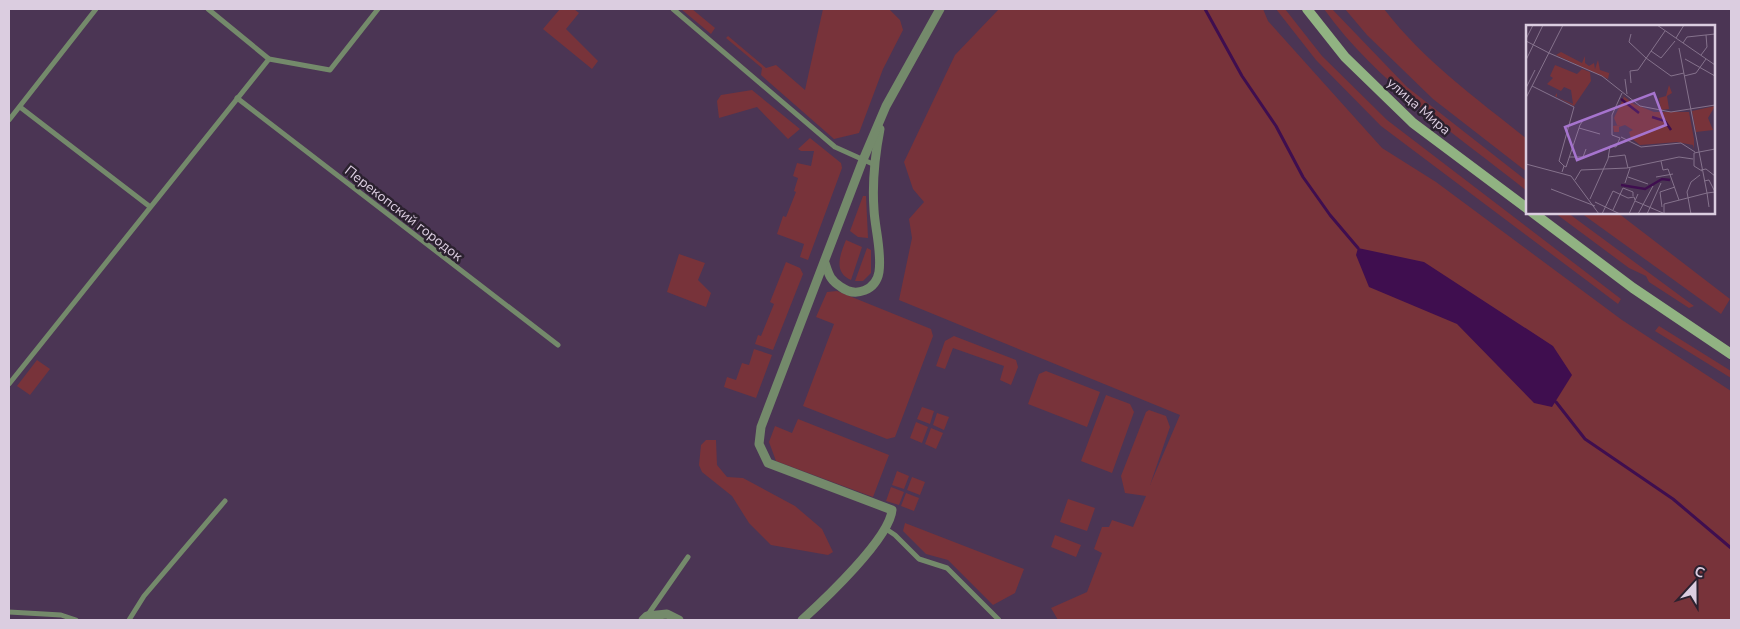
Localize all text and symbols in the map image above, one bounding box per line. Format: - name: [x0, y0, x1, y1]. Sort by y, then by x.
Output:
- inset map: [1526, 25, 1715, 214]
- street label: улица Мира: [1383, 73, 1455, 139]
- street label: Перекопский городок: [341, 161, 467, 266]
- north arrow: [1670, 559, 1720, 609]
- text: С: [1692, 562, 1708, 583]

